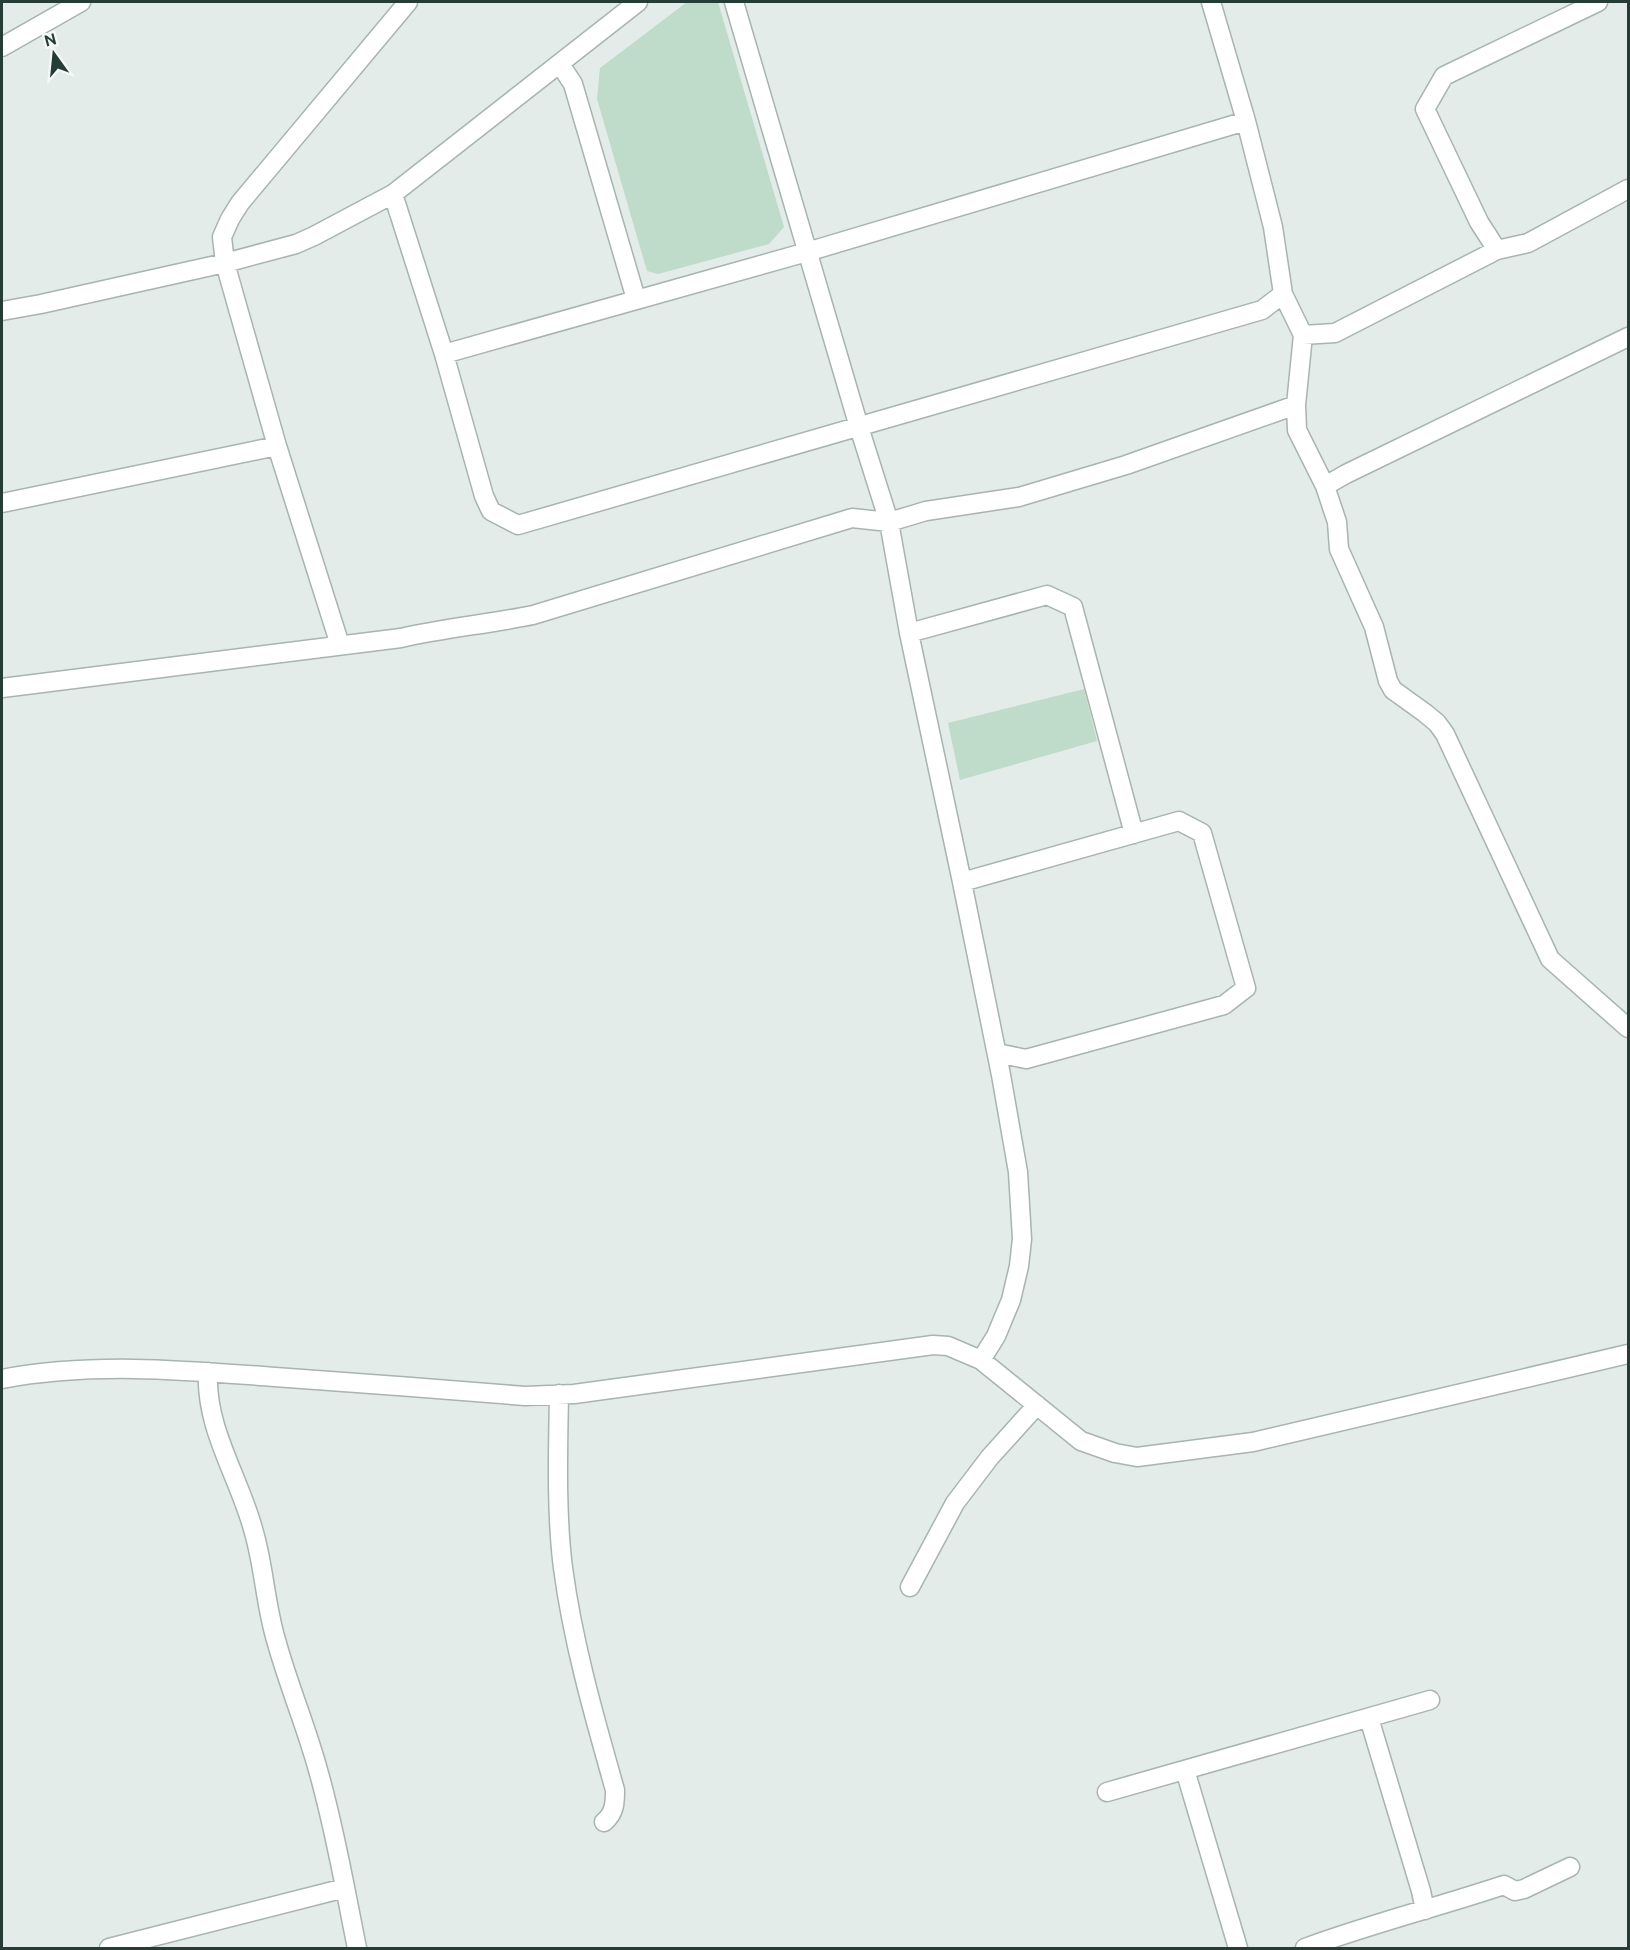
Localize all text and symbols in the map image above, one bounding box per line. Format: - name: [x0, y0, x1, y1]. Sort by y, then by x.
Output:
- north arrow: [24, 24, 84, 84]
- text: N: [42, 29, 58, 50]

